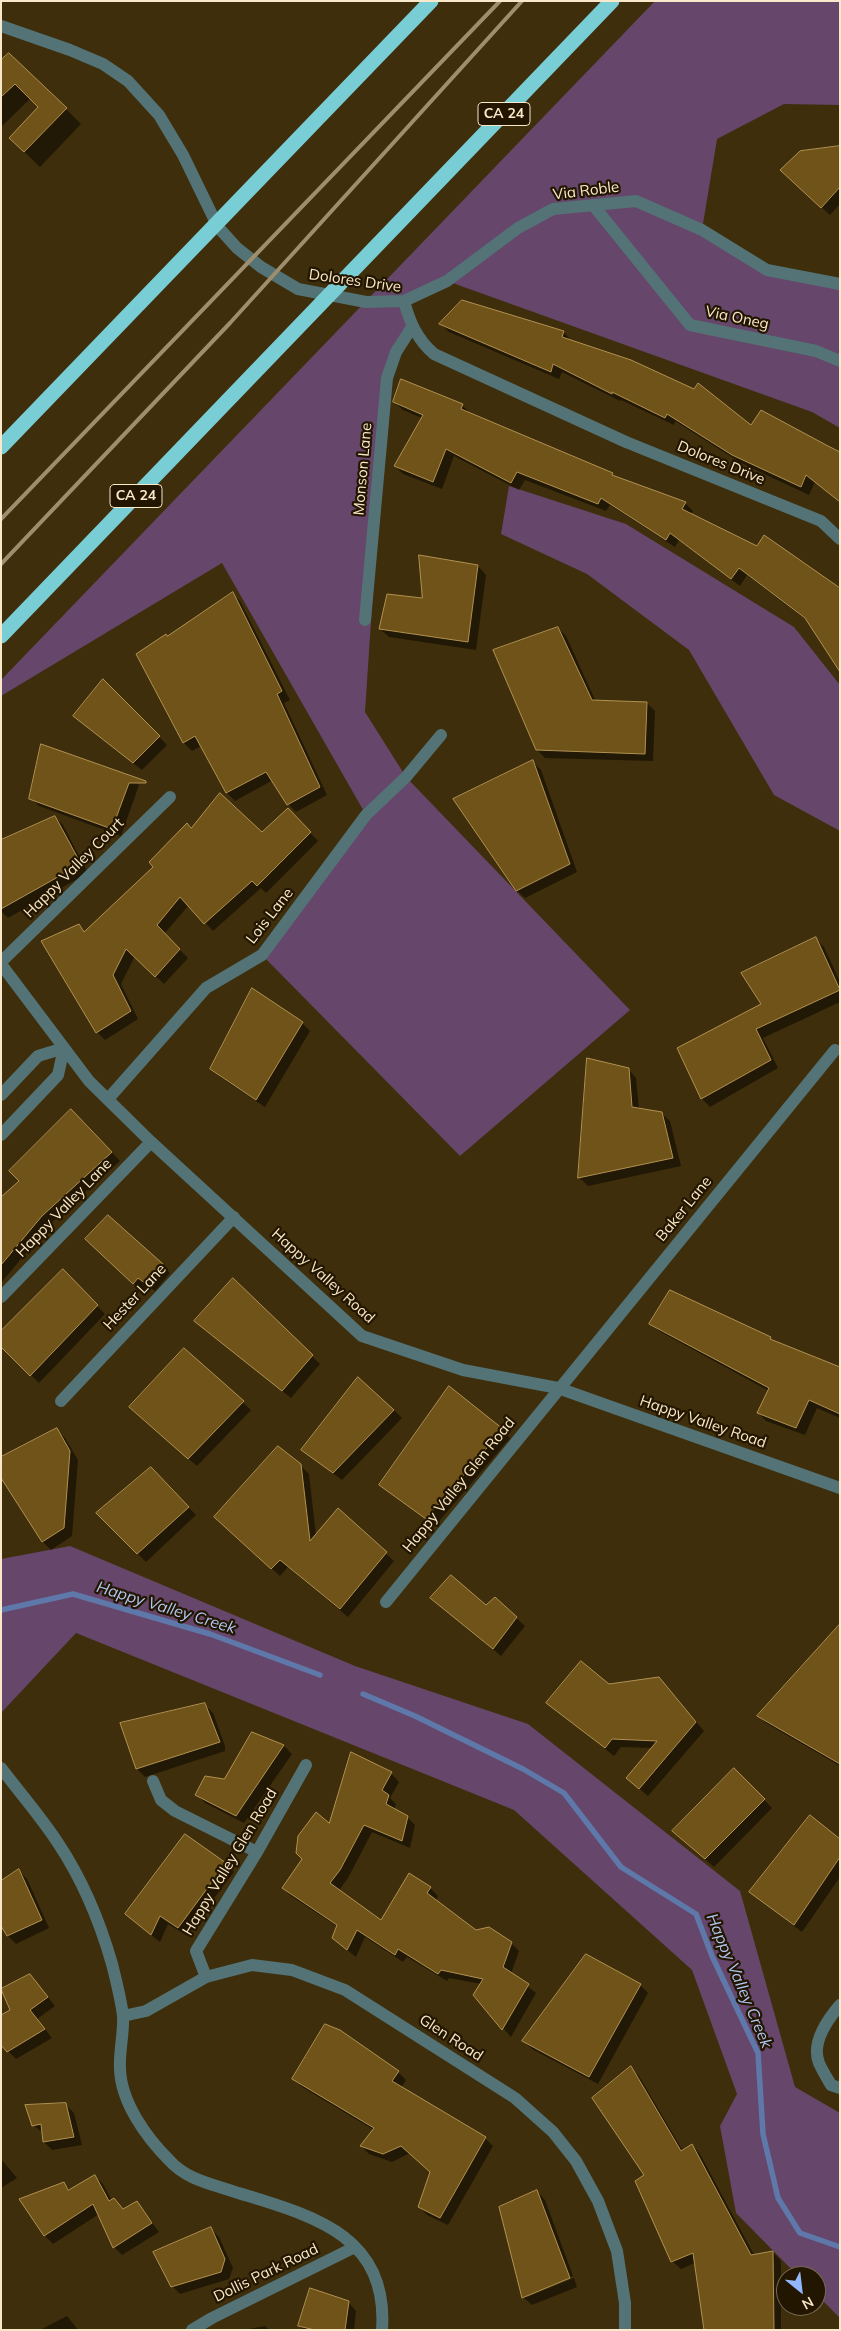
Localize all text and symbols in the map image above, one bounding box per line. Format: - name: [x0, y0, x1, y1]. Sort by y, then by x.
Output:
- road number: CA 24: [478, 102, 530, 126]
- street label: Via Roble: [552, 178, 620, 204]
- street label: Dolores Drive: [308, 266, 402, 296]
- street label: Via Oneg: [704, 302, 770, 334]
- street label: Monson Lane: [350, 422, 376, 516]
- street label: Dolores Drive: [675, 437, 767, 489]
- road number: CA 24: [110, 484, 162, 508]
- street label: Happy Valley Court: [20, 814, 128, 922]
- street label: Lois Lane: [243, 885, 297, 947]
- street label: Happy Valley Lane: [12, 1155, 116, 1261]
- street label: Baker Lane: [652, 1173, 716, 1245]
- street label: Happy Valley Road: [268, 1225, 378, 1327]
- street label: Hester Lane: [100, 1260, 170, 1334]
- street label: Happy Valley Road: [637, 1392, 769, 1452]
- street label: Happy Valley Glen Road: [399, 1414, 519, 1556]
- water label: Happy Valley Creek: [94, 1578, 238, 1638]
- street label: Happy Valley Glen Road: [179, 1785, 281, 1939]
- water label: Happy Valley Creek: [702, 1911, 776, 2051]
- street label: Glen Road: [416, 2011, 486, 2065]
- street label: Dollis Park Road: [211, 2240, 321, 2306]
- north arrow: [776, 2266, 826, 2316]
- text: N: [799, 2293, 817, 2314]

